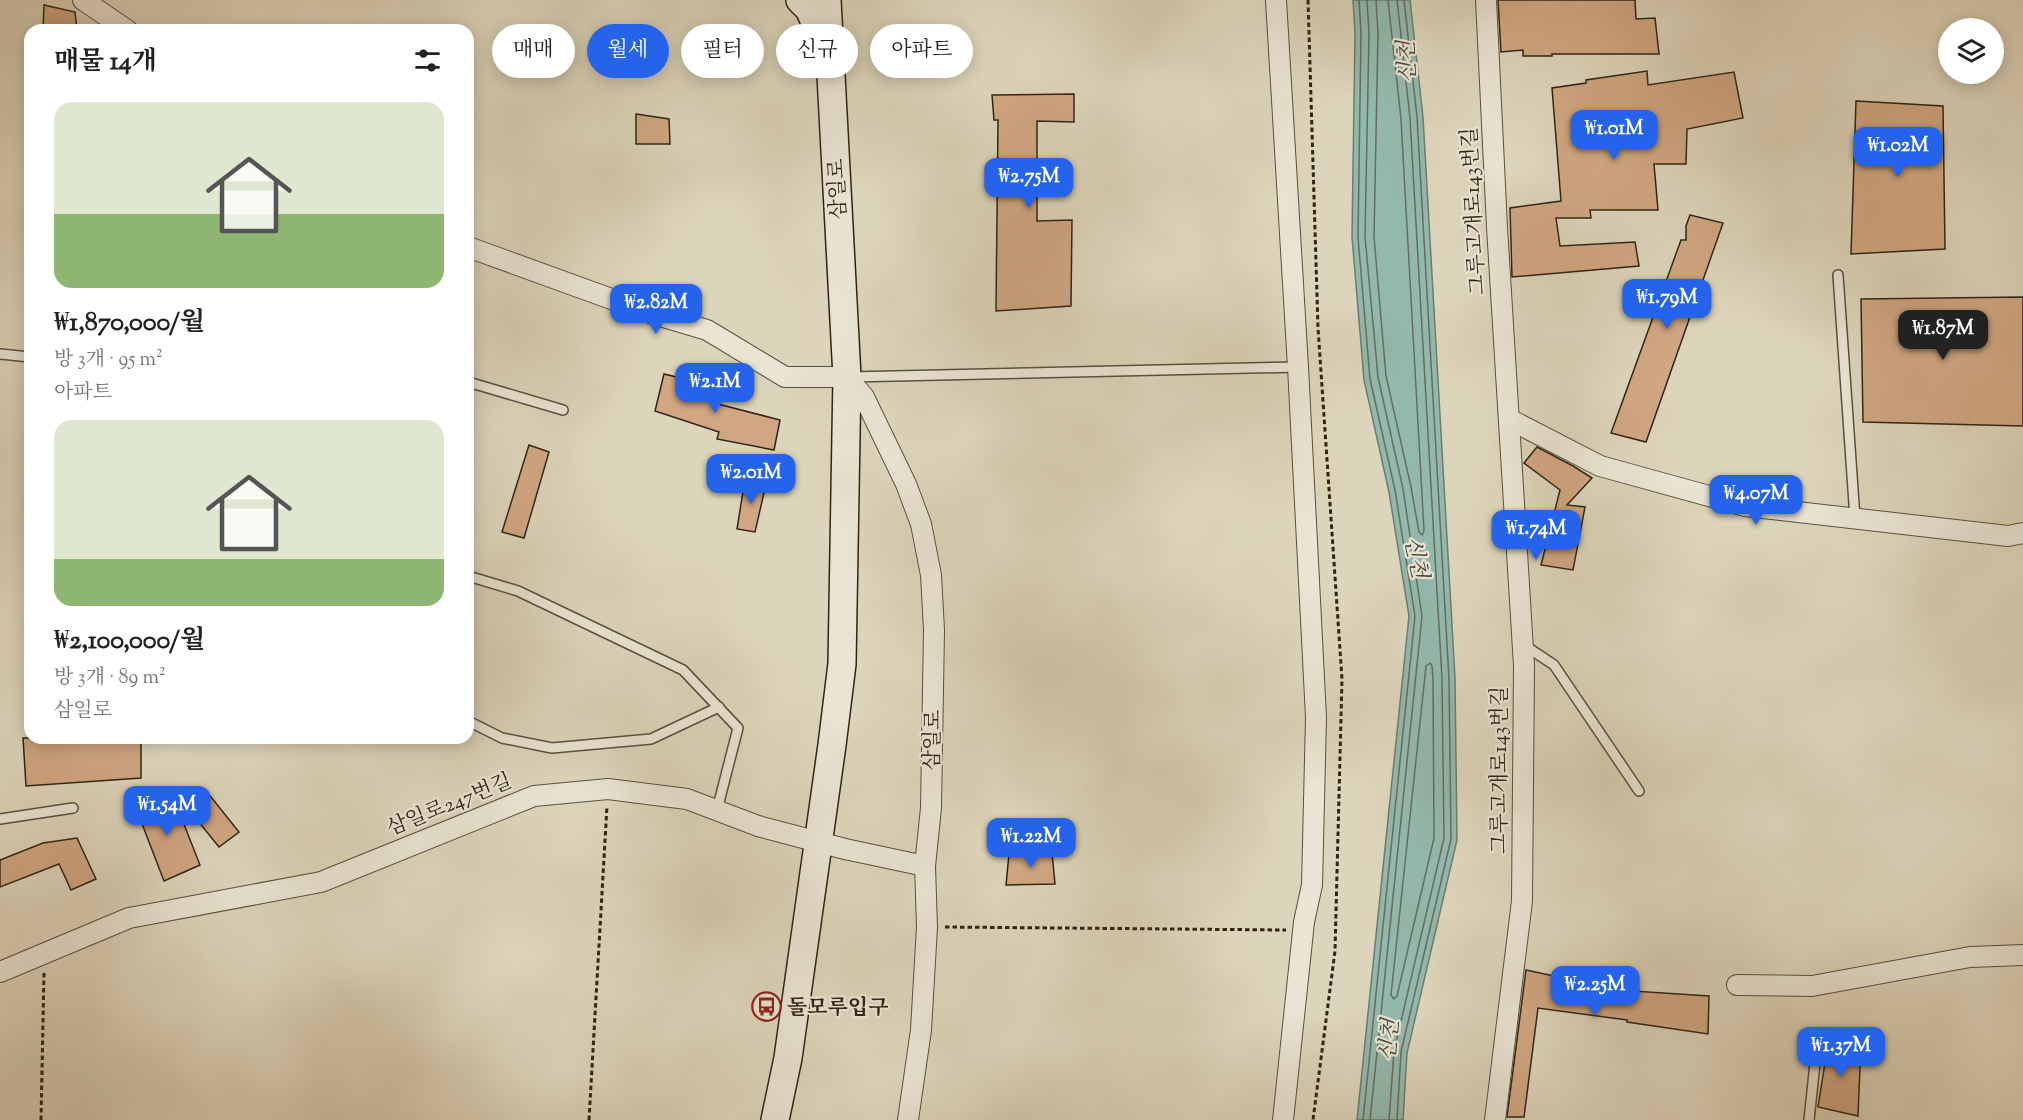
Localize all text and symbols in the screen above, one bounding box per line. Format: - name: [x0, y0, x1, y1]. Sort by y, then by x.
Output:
- map controls: [1938, 18, 2004, 84]
- button: layers: [1938, 18, 2004, 84]
- chip: 매매: [492, 24, 575, 78]
- chip: 월세: [587, 24, 669, 78]
- chip: 필터: [681, 24, 764, 78]
- chip: 신규: [776, 24, 858, 78]
- chip: 아파트: [870, 24, 973, 78]
- water label: 신천: [1392, 38, 1426, 84]
- text: 매물 14개: [54, 44, 157, 81]
- icon: filters: [411, 44, 444, 77]
- pin: ₩1.01M: [1565, 110, 1663, 161]
- text: ₩1.01M: [1585, 115, 1643, 144]
- street label: 그루고개로143번길: [1456, 126, 1494, 296]
- pin: ₩1.02M: [1849, 127, 1947, 178]
- text: ₩1.02M: [1867, 132, 1929, 161]
- icon: home: [195, 141, 303, 249]
- street label: 삼일로: [822, 158, 856, 220]
- pin: ₩2.75M: [980, 158, 1078, 209]
- text: ₩2.75M: [998, 163, 1060, 192]
- pin: ₩1.79M: [1618, 279, 1716, 330]
- pin: ₩2.82M: [607, 284, 705, 335]
- text: ₩1.79M: [1636, 284, 1698, 313]
- text: ₩2.82M: [624, 289, 688, 318]
- text: ₩1,870,000/월: [54, 305, 205, 342]
- pin: ₩1.87M: [1894, 310, 1992, 361]
- text: ₩1.87M: [1912, 315, 1974, 344]
- text: 방 3개 · 95 m²: [54, 346, 163, 375]
- pin: ₩2.1M: [673, 363, 757, 414]
- text: ₩2.1M: [689, 368, 741, 397]
- text: 아파트: [54, 379, 112, 408]
- pin: ₩2.01M: [702, 454, 800, 505]
- icon: home: [195, 459, 303, 567]
- text: ₩2.01M: [720, 459, 782, 488]
- pin: ₩4.07M: [1707, 475, 1805, 526]
- text: ₩4.07M: [1723, 480, 1789, 509]
- pin: ₩1.74M: [1487, 510, 1585, 561]
- text: ₩1.74M: [1506, 515, 1566, 544]
- water label: 신천: [1394, 534, 1434, 583]
- text: ₩2,100,000/월: [54, 623, 205, 660]
- text: 방 3개 · 89 m²: [54, 664, 166, 693]
- street label: 그루고개로143번길: [1486, 686, 1516, 854]
- text: 삼일로: [54, 697, 112, 726]
- street label: 삼일로: [918, 709, 950, 771]
- street label: 삼일로247번길: [383, 767, 517, 845]
- pin: ₩1.54M: [118, 786, 216, 837]
- text: ₩1.54M: [138, 791, 196, 820]
- pin: ₩1.22M: [982, 818, 1080, 869]
- text: ₩1.22M: [1001, 823, 1061, 852]
- pin: ₩2.25M: [1546, 966, 1644, 1017]
- text: ₩2.25M: [1565, 971, 1625, 1000]
- bus stop icon: 돌모루입구: [750, 991, 782, 1023]
- place label: 돌모루입구: [787, 994, 888, 1024]
- water label: 신천: [1373, 1016, 1409, 1063]
- pin: ₩1.37M: [1792, 1027, 1890, 1078]
- text: ₩1.37M: [1811, 1032, 1871, 1061]

